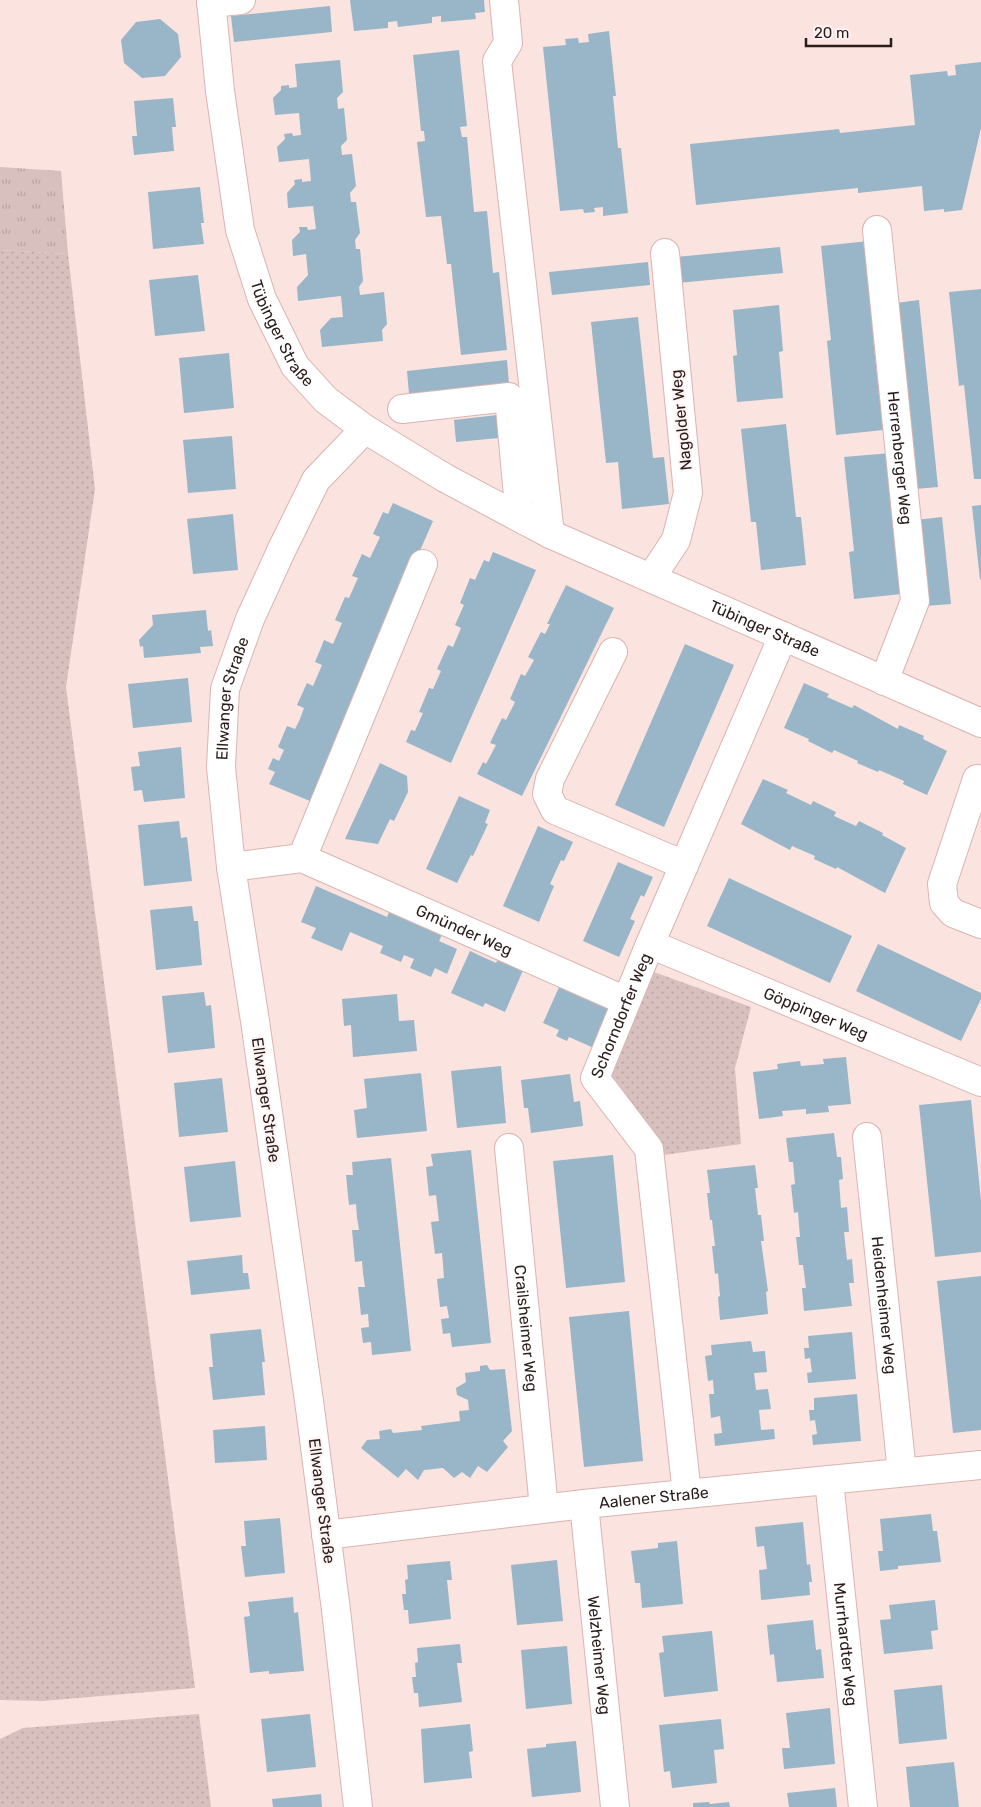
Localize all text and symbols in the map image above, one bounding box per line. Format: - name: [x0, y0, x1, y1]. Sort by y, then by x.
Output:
- scale bar: [806, 15, 891, 47]
- text: 20 m: [814, 24, 849, 42]
- street label: Tübinger Straße: [247, 278, 318, 390]
- street label: Nagolder Weg: [666, 369, 696, 471]
- street label: Herrenberger Weg: [884, 390, 917, 526]
- street label: Tübinger Straße: [707, 596, 823, 661]
- street label: Ellwanger Straße: [212, 634, 252, 761]
- street label: Gmünder Weg: [413, 900, 515, 959]
- street label: Schorndorfer Weg: [587, 950, 655, 1081]
- street label: Göppinger Weg: [761, 983, 871, 1044]
- street label: Ellwanger Straße: [248, 1036, 284, 1164]
- street label: Heidenheimer Weg: [868, 1235, 901, 1375]
- street label: Crailsheimer Weg: [511, 1264, 542, 1393]
- street label: Ellwanger Straße: [305, 1437, 339, 1565]
- street label: Aalener Straße: [598, 1482, 710, 1512]
- street label: Murrhardter Weg: [830, 1581, 862, 1707]
- street label: Welzheimer Weg: [584, 1595, 615, 1716]

